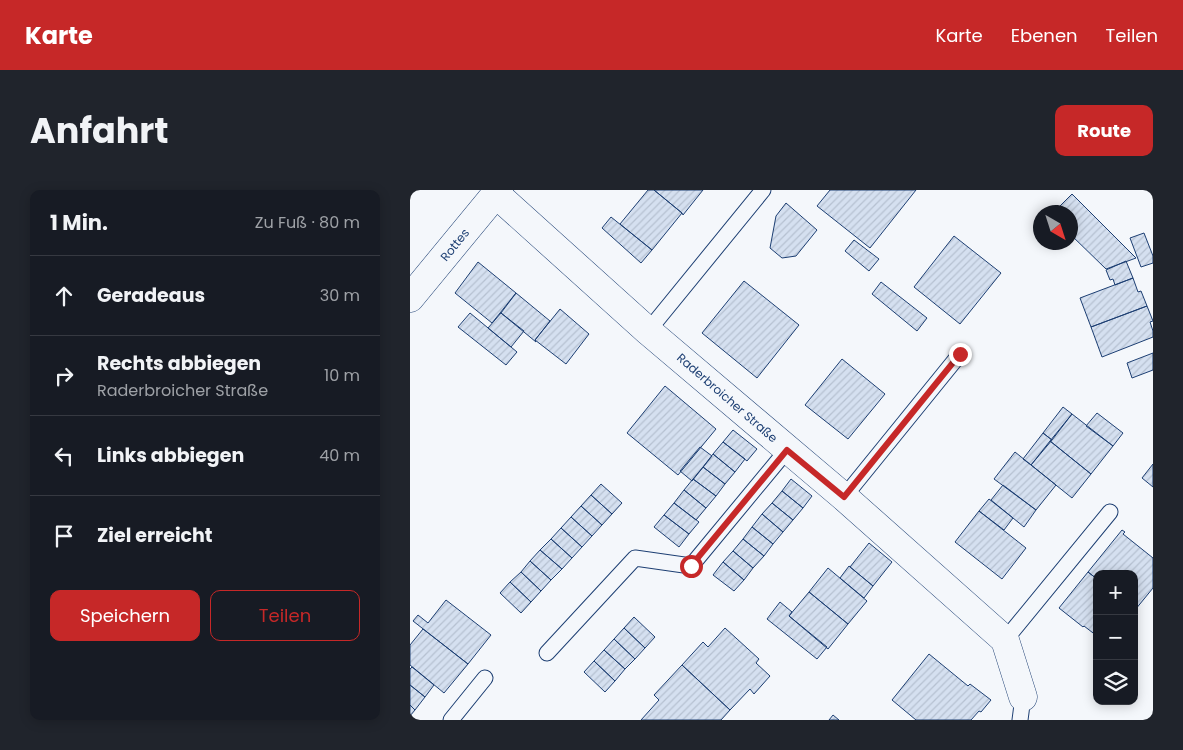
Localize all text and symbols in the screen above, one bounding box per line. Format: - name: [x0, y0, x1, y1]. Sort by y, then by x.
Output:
- text: Karte: [25, 19, 93, 52]
- text: Karte: [935, 23, 983, 48]
- text: Ebenen: [1011, 23, 1078, 48]
- text: Teilen: [1106, 23, 1158, 48]
- button: Route: [1055, 105, 1153, 156]
- text: Anfahrt: [30, 106, 169, 155]
- north arrow: [1033, 205, 1078, 250]
- text: 1 Min.: [50, 208, 108, 237]
- text: Zu Fuß · 80 m: [255, 211, 360, 234]
- street label: Rottes: [436, 225, 473, 265]
- icon: ahead: [50, 282, 78, 310]
- text: Geradeaus: [97, 282, 205, 309]
- text: 30 m: [320, 284, 360, 307]
- route end: [949, 343, 972, 366]
- street label: Raderbroicher Straße: [673, 349, 781, 446]
- text: Rechts abbiegen: [97, 350, 261, 377]
- icon: right: [50, 362, 78, 390]
- text: 10 m: [324, 364, 360, 387]
- text: Raderbroicher Straße: [97, 379, 268, 402]
- icon: left: [50, 442, 78, 470]
- text: Links abbiegen: [97, 442, 244, 469]
- text: 40 m: [319, 444, 360, 467]
- icon: arrive: [50, 522, 78, 550]
- text: Ziel erreicht: [97, 522, 213, 549]
- route start: [680, 555, 703, 578]
- map controls: [1093, 570, 1138, 705]
- button: +: [1093, 570, 1138, 615]
- button: Speichern: [50, 590, 200, 641]
- button: Teilen: [210, 590, 360, 641]
- button: −: [1093, 615, 1138, 660]
- button: layers: [1093, 660, 1138, 705]

